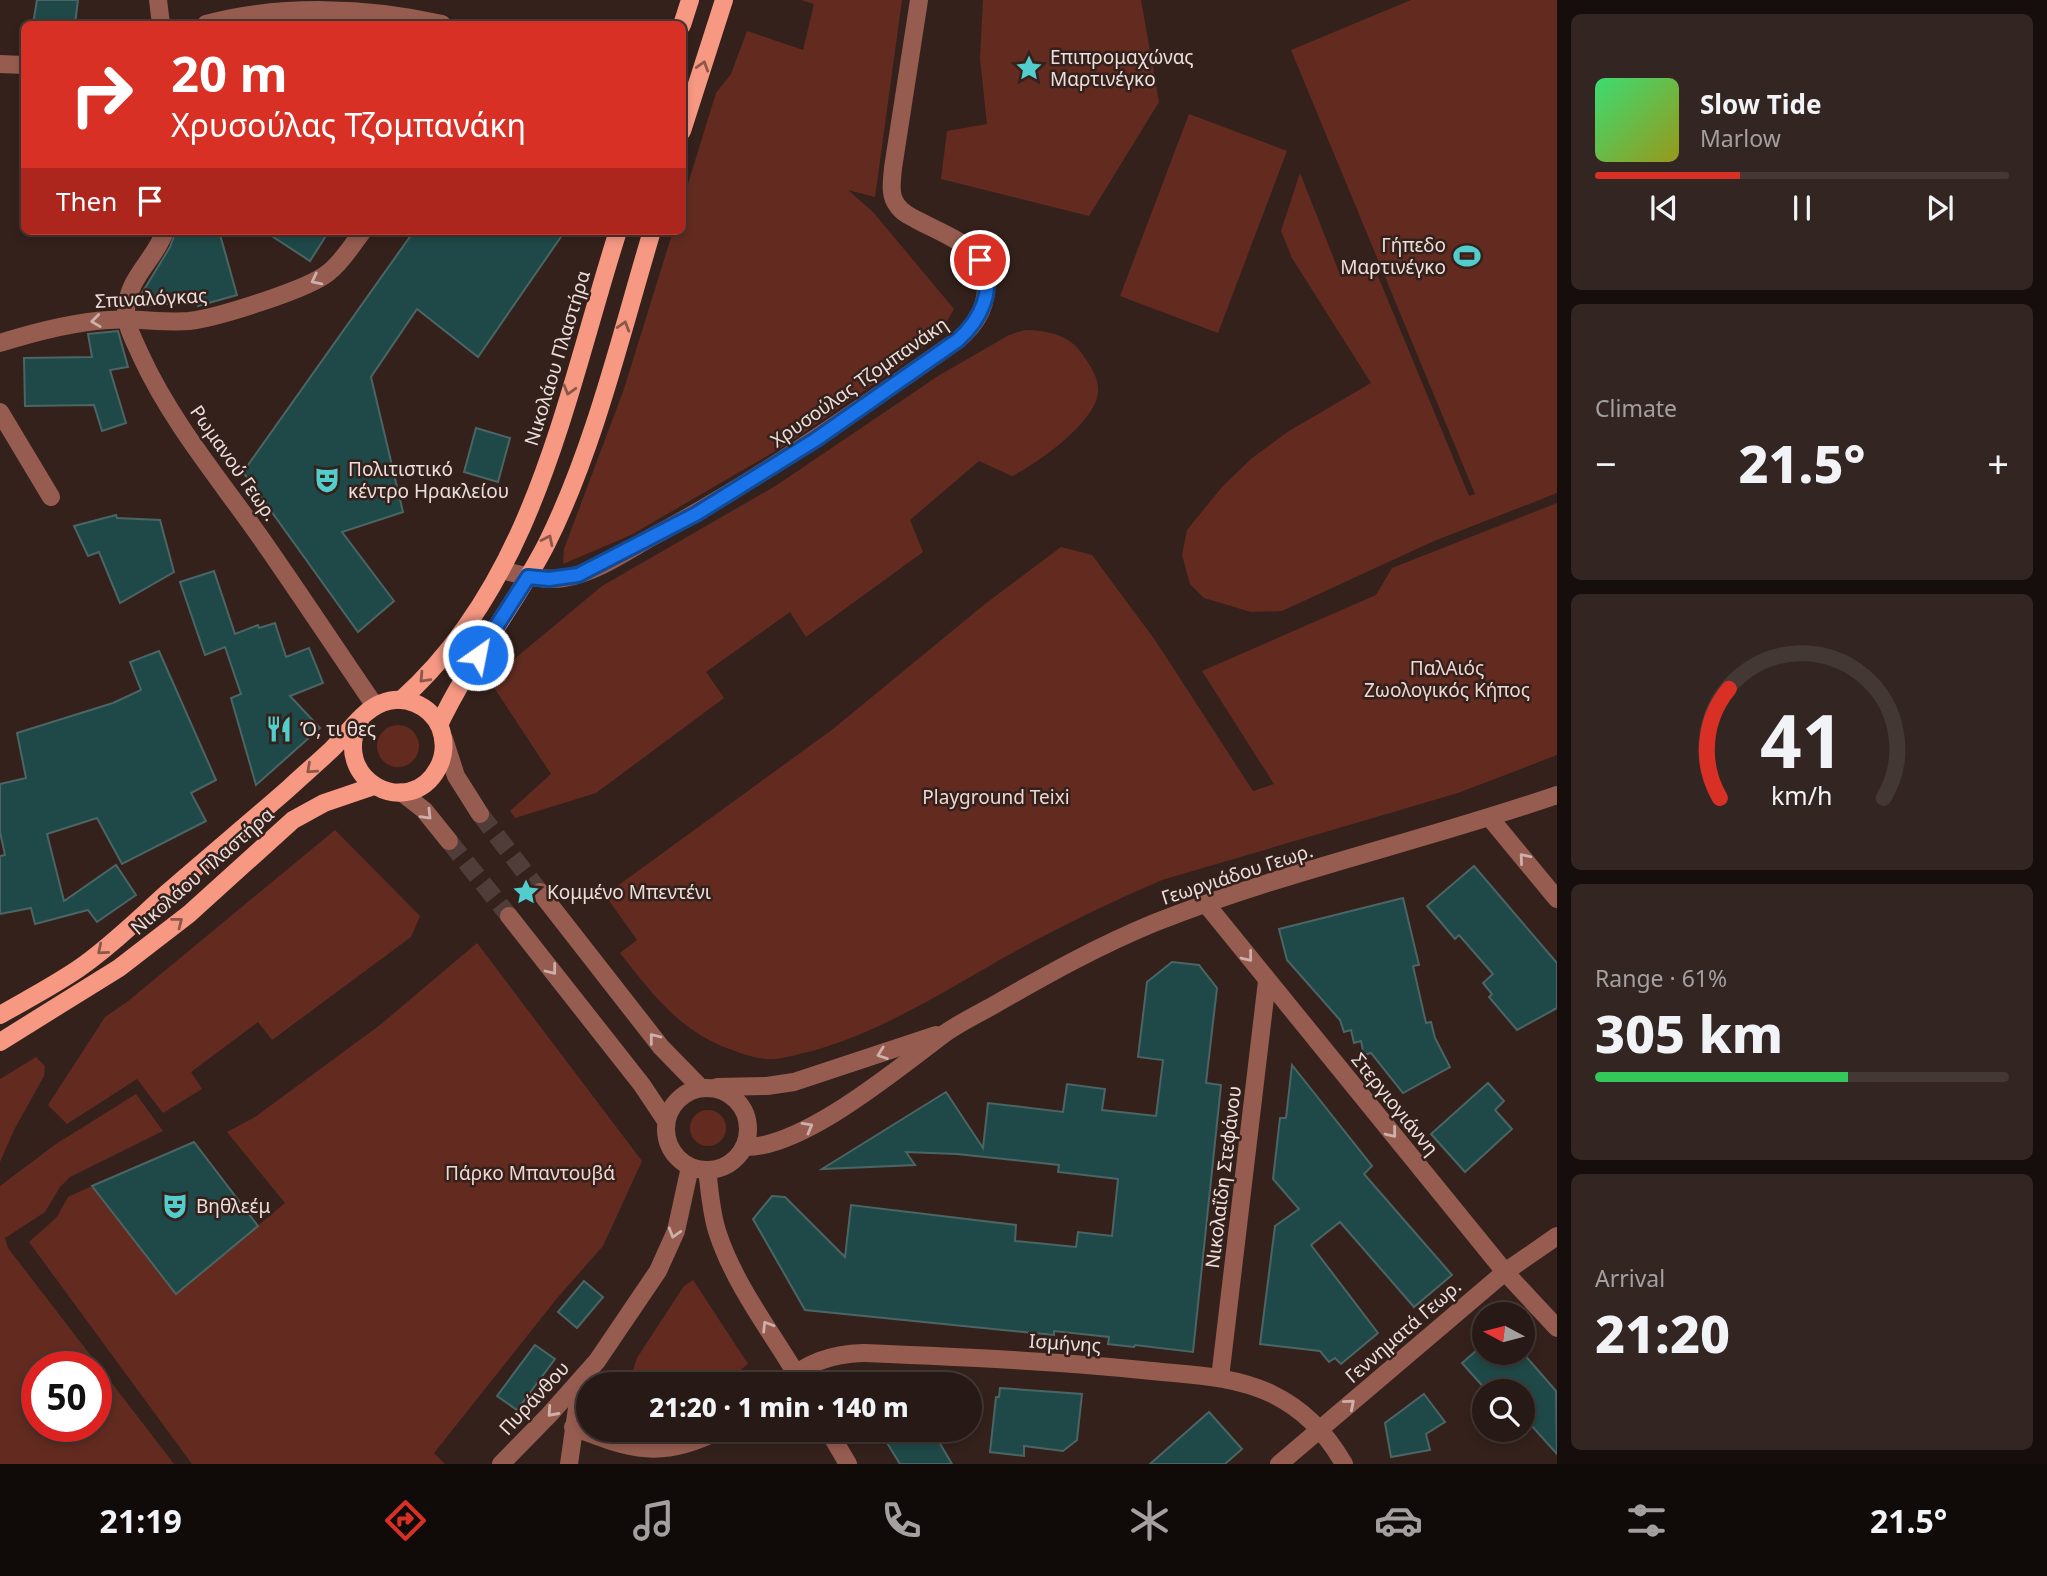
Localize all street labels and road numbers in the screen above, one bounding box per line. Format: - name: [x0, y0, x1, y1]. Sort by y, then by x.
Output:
- street label: Νικολάου Πλαστήρα: [518, 267, 596, 449]
- street label: Σπιναλόγκας: [94, 282, 208, 314]
- street label: Χρυσούλας Τζομπανάκη: [765, 311, 953, 453]
- street label: Ρωμανού Γεωρ.: [184, 400, 284, 526]
- street label: Νικολάου Πλαστήρα: [125, 801, 279, 941]
- street label: Γεωργιάδου Γεωρ.: [1158, 837, 1316, 911]
- street label: Στεργιογιάννη: [1345, 1047, 1445, 1161]
- street label: Νικολαΐδη Στεφάνου: [1199, 1084, 1247, 1270]
- street label: Γεννηματά Γεωρ.: [1339, 1273, 1467, 1389]
- street label: Ισμήνης: [1028, 1328, 1102, 1358]
- street label: Πυράνθου: [493, 1355, 575, 1441]

